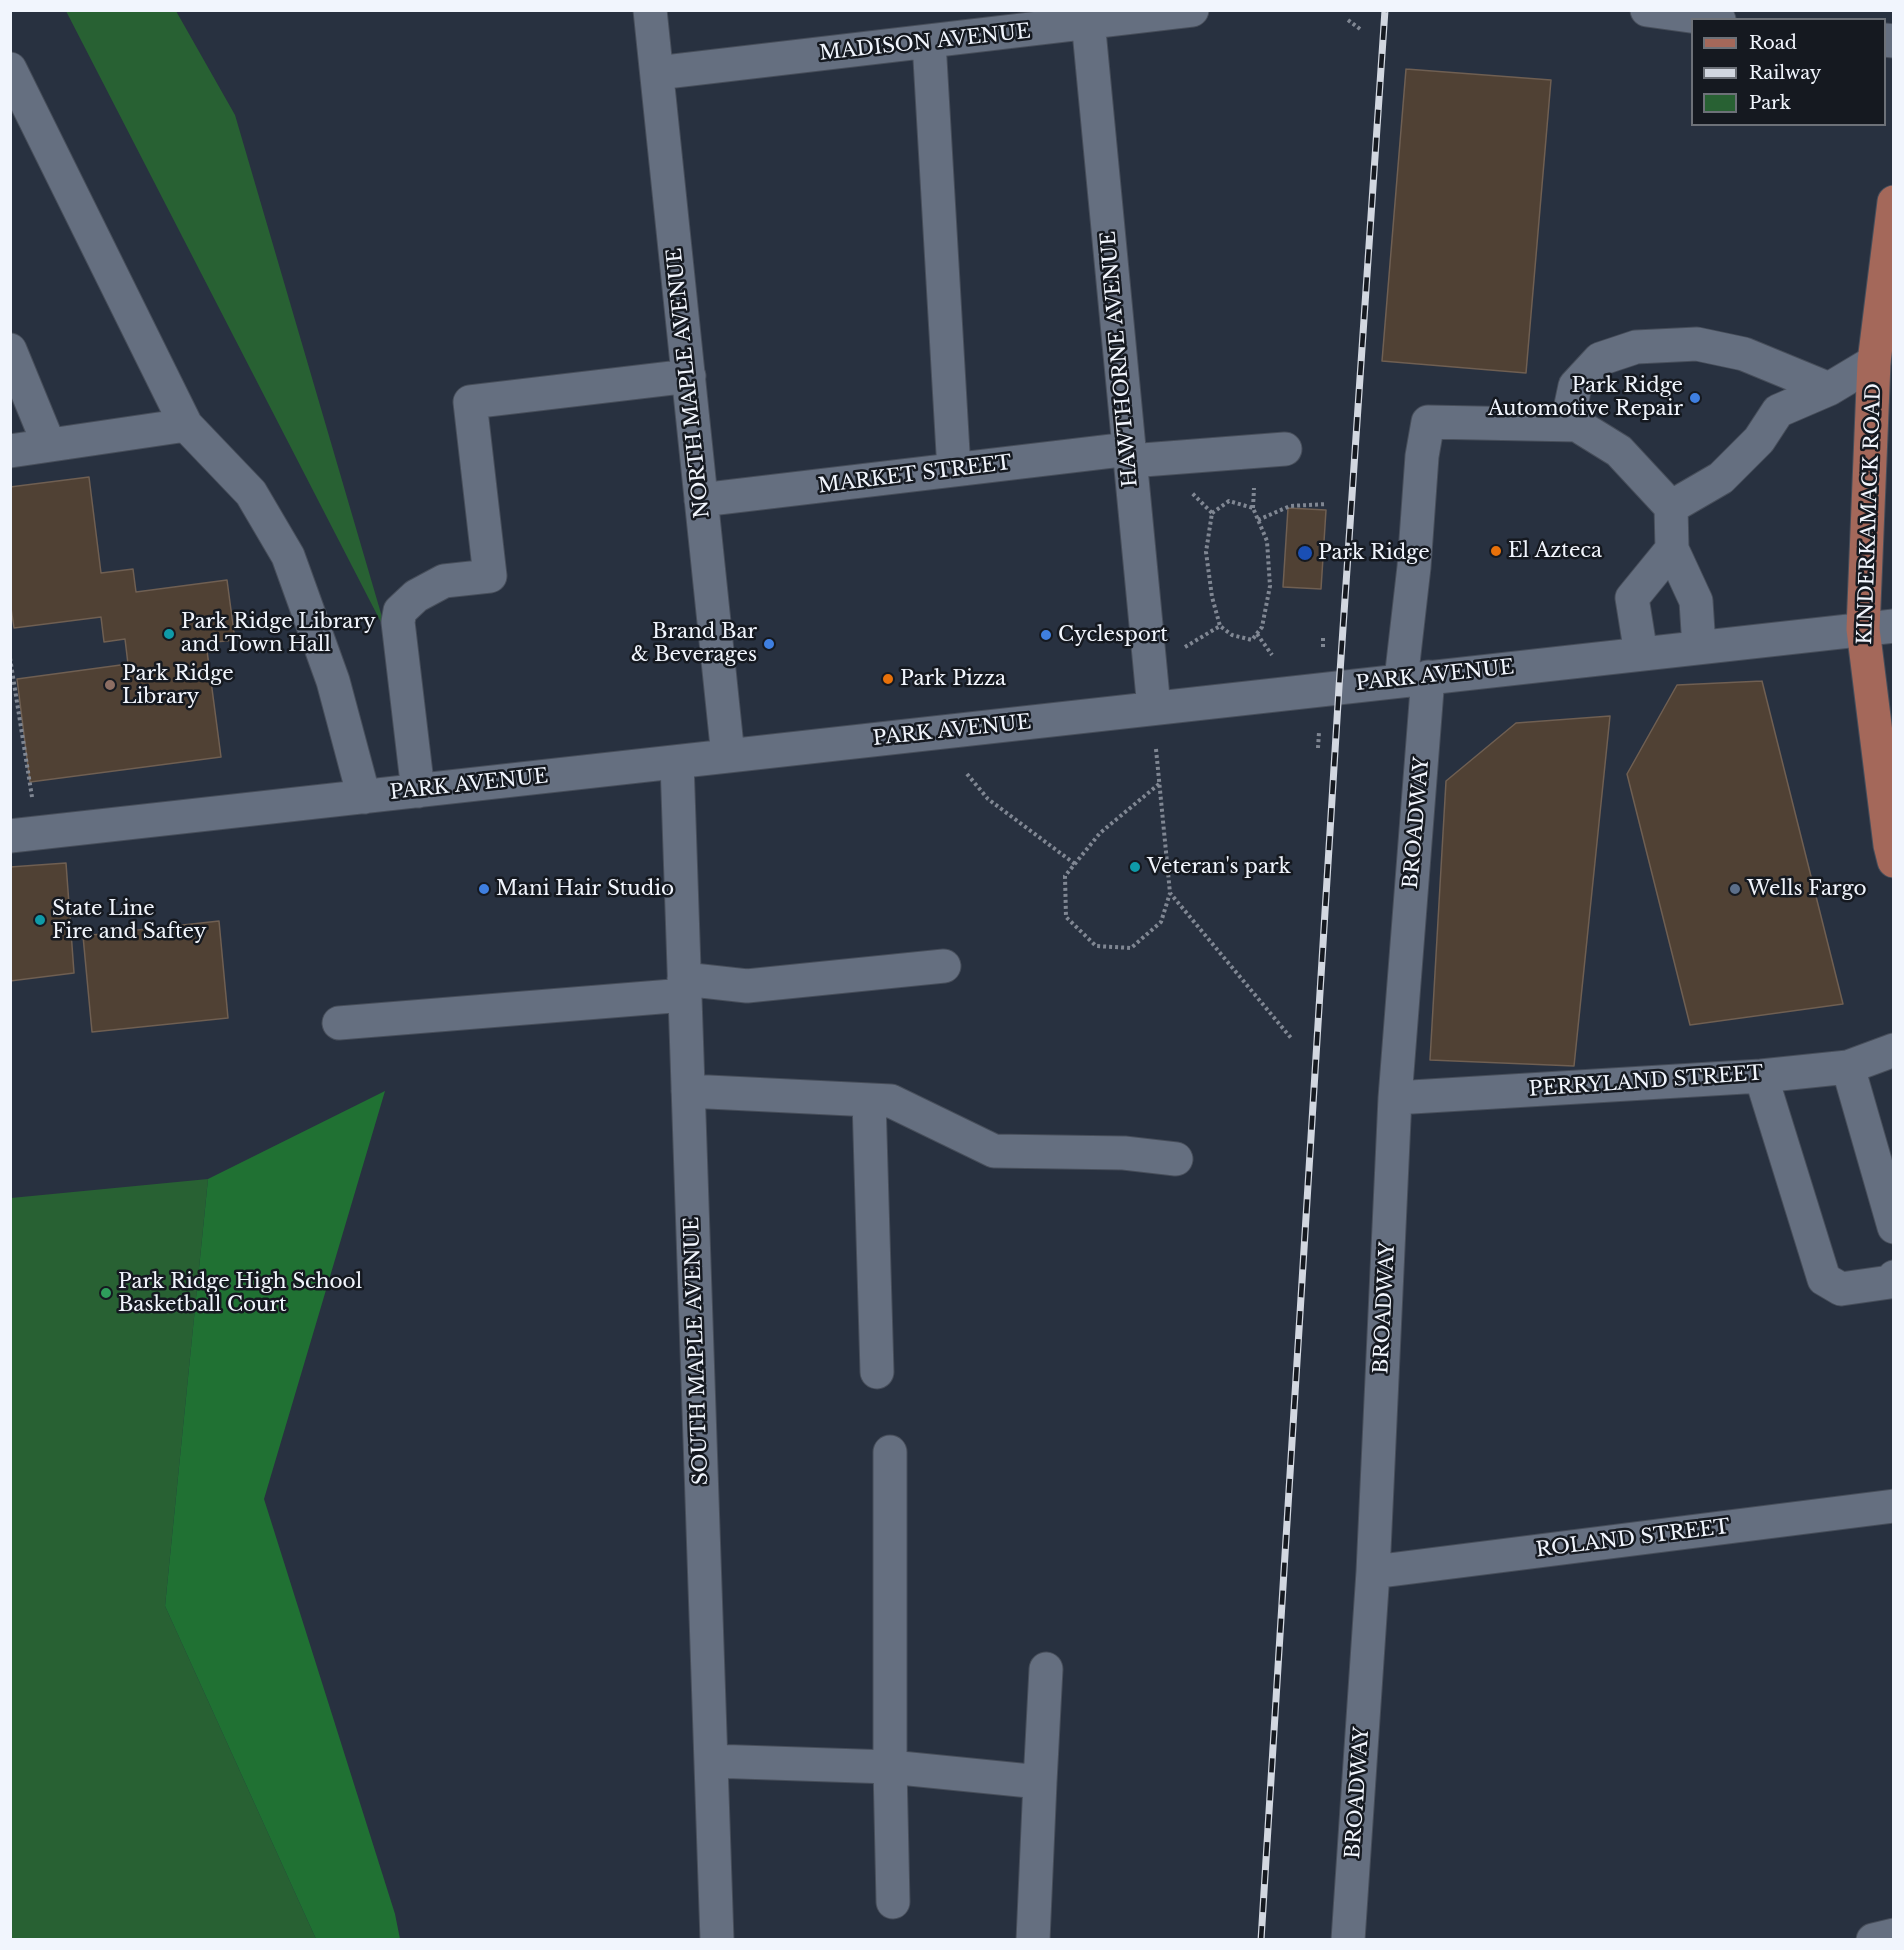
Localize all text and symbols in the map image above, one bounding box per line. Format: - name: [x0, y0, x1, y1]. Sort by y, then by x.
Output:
- legend: [1691, 18, 1886, 126]
- street label: MADISON AVENUE: [818, 20, 1032, 66]
- text: Road: [1749, 32, 1797, 54]
- text: Railway: [1749, 62, 1821, 84]
- text: Park: [1749, 92, 1791, 114]
- street label: HAWTHORNE AVENUE: [1097, 230, 1143, 488]
- street label: NORTH MAPLE AVENUE: [663, 247, 715, 519]
- place label: Park Ridge Automotive Repair: [1488, 374, 1683, 421]
- street label: KINDERKAMACK ROAD: [1853, 383, 1887, 645]
- marker: Park Ridge Automotive Repair: [1688, 391, 1702, 405]
- street label: MARKET STREET: [817, 451, 1013, 499]
- place label: El Azteca: [1508, 539, 1602, 563]
- place label: Park Ridge: [1318, 541, 1430, 565]
- marker: Park Ridge: [1296, 544, 1314, 562]
- marker: El Azteca: [1489, 544, 1503, 558]
- place label: Park Ridge Library and Town Hall: [181, 610, 376, 657]
- place label: Brand Bar & Beverages: [631, 620, 757, 667]
- place label: Cyclesport: [1058, 623, 1168, 647]
- marker: Park Ridge Library and Town Hall: [162, 627, 176, 641]
- marker: Cyclesport: [1039, 628, 1053, 642]
- marker: Brand Bar & Beverages: [762, 637, 776, 651]
- street label: PARK AVENUE: [1355, 656, 1515, 696]
- place label: Park Ridge Library: [122, 662, 234, 709]
- place label: Park Pizza: [900, 667, 1006, 691]
- marker: Park Pizza: [881, 672, 895, 686]
- marker: Park Ridge Library: [103, 678, 117, 692]
- street label: PARK AVENUE: [872, 711, 1032, 751]
- street label: BROADWAY: [1399, 756, 1435, 890]
- street label: PARK AVENUE: [389, 765, 549, 805]
- place label: Veteran's park: [1147, 855, 1291, 879]
- marker: Veteran's park: [1128, 860, 1142, 874]
- place label: Mani Hair Studio: [496, 877, 674, 901]
- place label: Wells Fargo: [1747, 877, 1867, 901]
- marker: Mani Hair Studio: [477, 882, 491, 896]
- marker: Wells Fargo: [1728, 882, 1742, 896]
- place label: State Line Fire and Saftey: [52, 897, 207, 944]
- marker: State Line Fire and Saftey: [33, 913, 47, 927]
- street label: PERRYLAND STREET: [1528, 1062, 1764, 1102]
- street label: SOUTH MAPLE AVENUE: [680, 1216, 714, 1486]
- street label: BROADWAY: [1370, 1241, 1400, 1375]
- place label: Park Ridge High School Basketball Court: [118, 1270, 362, 1317]
- marker: Park Ridge High School Basketball Court: [99, 1286, 113, 1300]
- street label: ROLAND STREET: [1535, 1515, 1731, 1563]
- street label: BROADWAY: [1341, 1726, 1375, 1860]

